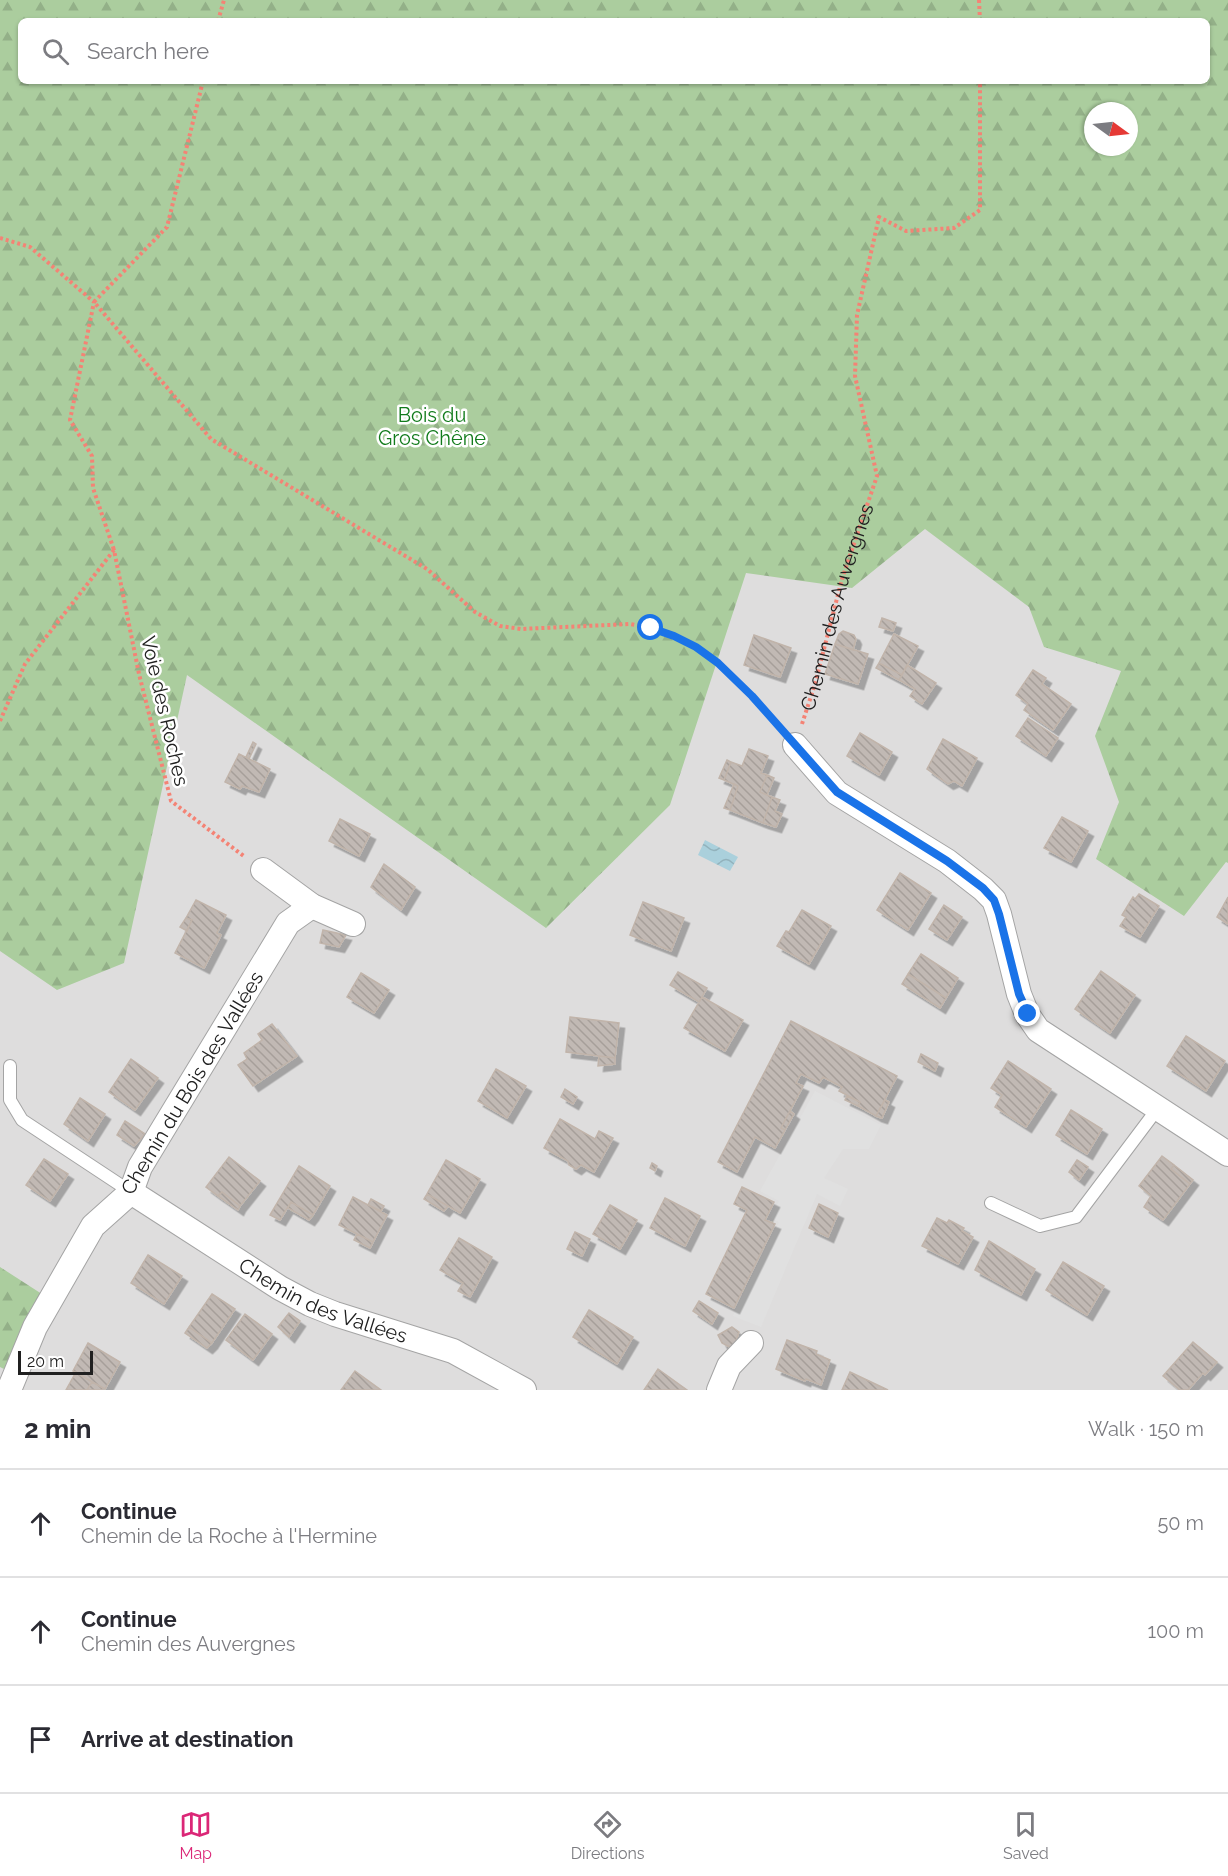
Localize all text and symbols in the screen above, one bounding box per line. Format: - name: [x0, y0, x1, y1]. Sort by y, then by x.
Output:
- search box: [18, 18, 1210, 84]
- icon: search: [39, 35, 72, 68]
- text: Search here: [87, 38, 209, 64]
- north arrow: [1084, 102, 1138, 156]
- park label: Bois du Gros Chêne: [378, 403, 486, 450]
- street label: Chemin des Auvergnes: [795, 501, 879, 714]
- route start: [637, 614, 663, 640]
- street label: Voie des Roches: [136, 634, 194, 788]
- street label: Chemin du Bois des Vallées: [116, 967, 268, 1199]
- route end: [1014, 1000, 1040, 1026]
- street label: Chemin des Vallées: [234, 1253, 410, 1348]
- scale bar: [18, 1348, 93, 1376]
- text: 20 m: [27, 1352, 64, 1371]
- text: 2 min: [24, 1414, 91, 1444]
- text: Walk · 150 m: [1088, 1417, 1204, 1441]
- text: Continue: [81, 1498, 177, 1524]
- icon: ahead: [24, 1507, 57, 1540]
- text: 50 m: [1157, 1511, 1204, 1535]
- text: Chemin de la Roche à l'Hermine: [81, 1524, 377, 1548]
- text: Continue: [81, 1606, 177, 1632]
- icon: ahead: [24, 1615, 57, 1648]
- text: 100 m: [1147, 1619, 1204, 1643]
- text: Chemin des Auvergnes: [81, 1632, 295, 1656]
- icon: arrive: [24, 1723, 57, 1756]
- text: Arrive at destination: [81, 1726, 294, 1752]
- tab: Map: [179, 1808, 212, 1863]
- tab: Directions: [571, 1808, 645, 1863]
- tab: Saved: [1003, 1808, 1049, 1863]

